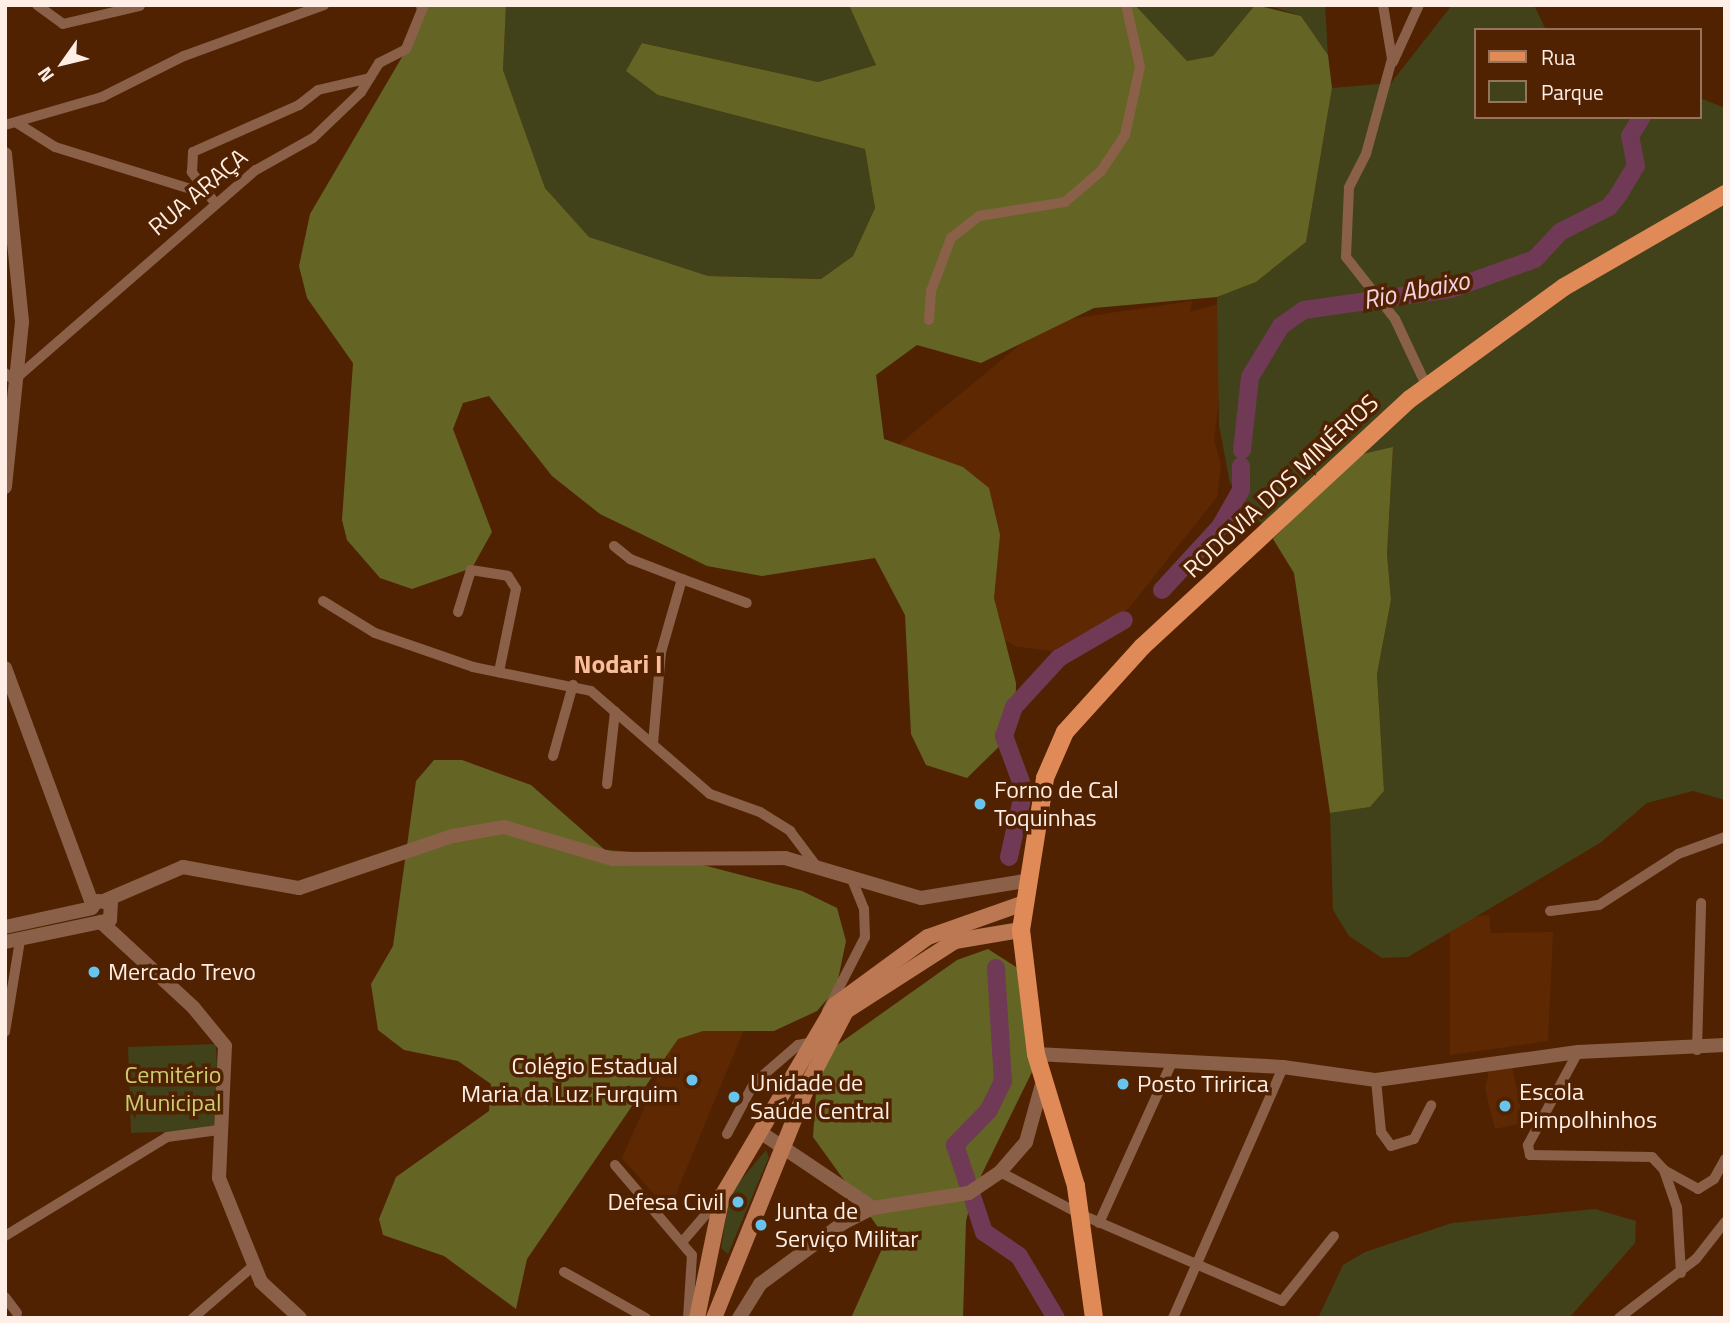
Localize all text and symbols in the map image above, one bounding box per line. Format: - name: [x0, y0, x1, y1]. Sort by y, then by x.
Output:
- north arrow: [28, 28, 98, 98]
- legend: [1474, 28, 1702, 119]
- text: Rua: [1541, 41, 1576, 73]
- text: N: [29, 61, 61, 89]
- text: Parque: [1541, 76, 1604, 108]
- street label: RUA ARAÇA: [143, 142, 253, 242]
- water label: Rio Abaixo: [1360, 264, 1472, 316]
- street label: RODOVIA DOS MINÉRIOS: [1178, 388, 1384, 584]
- district label: Nodari I: [574, 648, 662, 680]
- place label: Forno de Cal Toquinhas: [994, 776, 1119, 832]
- marker: Forno de Cal Toquinhas: [972, 796, 988, 812]
- place label: Mercado Trevo: [108, 958, 256, 986]
- marker: Mercado Trevo: [86, 964, 102, 980]
- place label: Colégio Estadual Maria da Luz Furquim: [461, 1052, 678, 1108]
- park label: Cemitério Municipal: [124, 1061, 222, 1117]
- place label: Unidade de Saúde Central: [750, 1069, 890, 1125]
- place label: Posto Tiririca: [1137, 1070, 1269, 1098]
- marker: Colégio Estadual Maria da Luz Furquim: [684, 1072, 700, 1088]
- marker: Posto Tiririca: [1115, 1076, 1131, 1092]
- place label: Escola Pimpolhinhos: [1519, 1078, 1657, 1134]
- marker: Unidade de Saúde Central: [724, 1087, 744, 1107]
- marker: Escola Pimpolhinhos: [1497, 1098, 1513, 1114]
- place label: Defesa Civil: [607, 1188, 724, 1216]
- marker: Defesa Civil: [730, 1194, 746, 1210]
- place label: Junta de Serviço Militar: [775, 1197, 918, 1253]
- marker: Junta de Serviço Militar: [753, 1217, 769, 1233]

